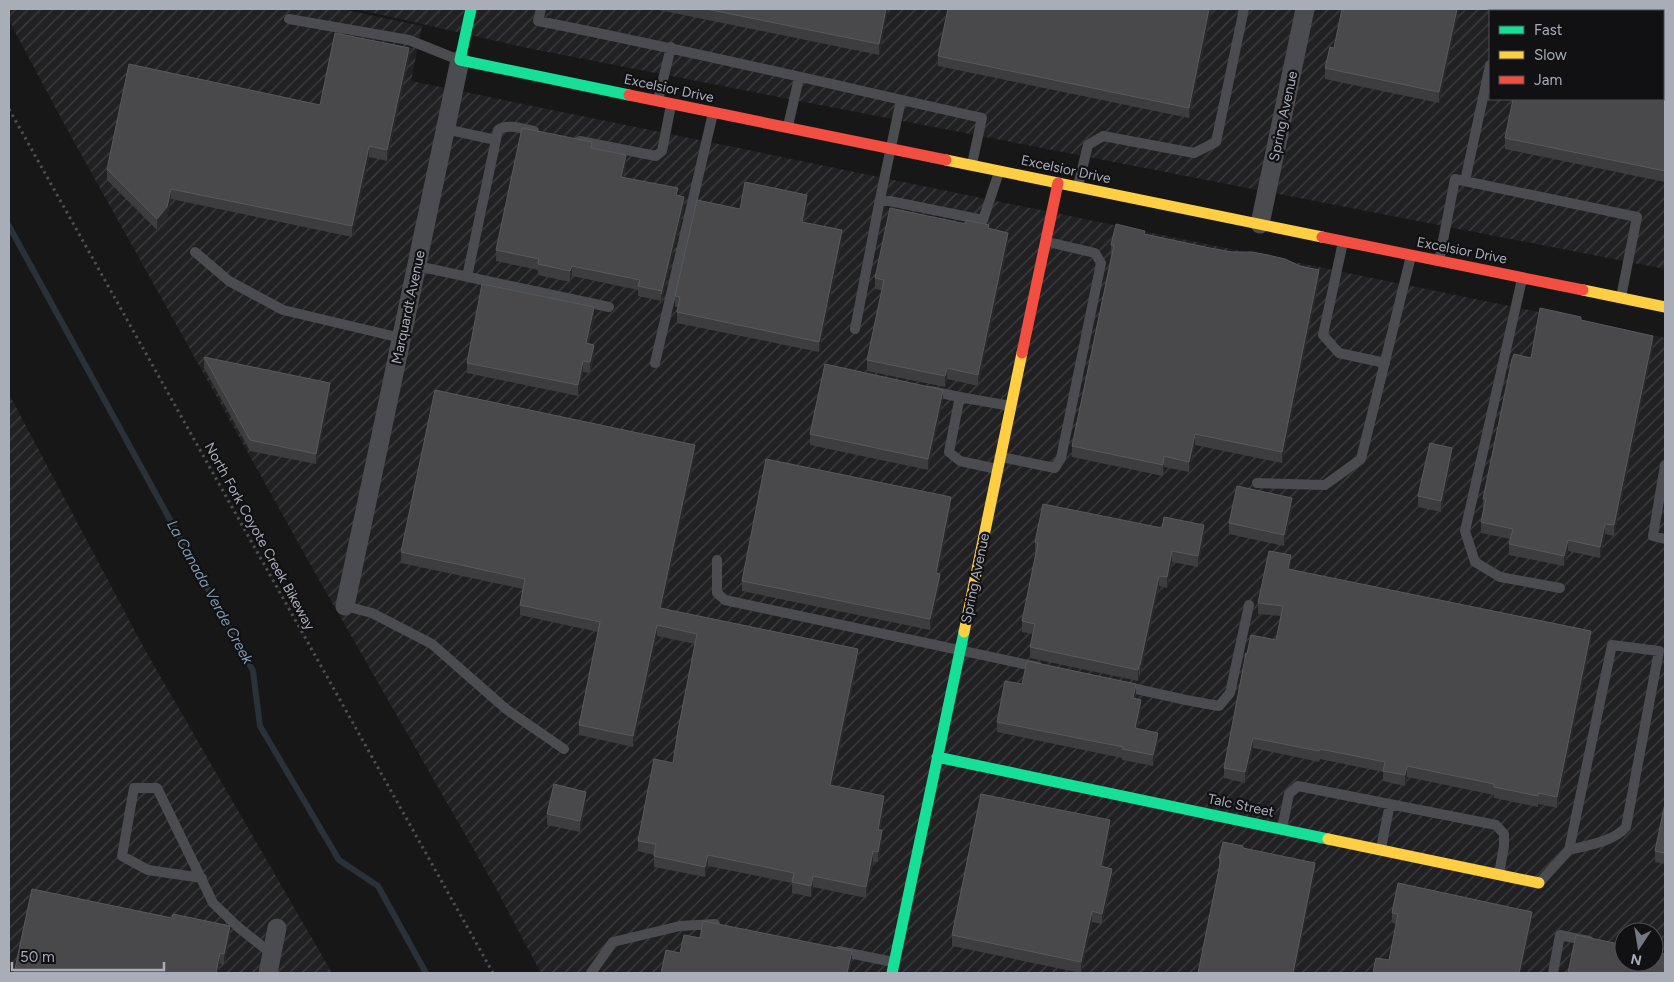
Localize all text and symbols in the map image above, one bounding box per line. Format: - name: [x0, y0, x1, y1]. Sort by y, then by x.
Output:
- legend: [1489, 10, 1664, 100]
- text: Fast: [1534, 21, 1563, 39]
- text: Slow: [1534, 46, 1567, 64]
- street label: Spring Avenue: [1266, 69, 1301, 163]
- street label: Excelsior Drive: [622, 71, 716, 106]
- text: Jam: [1534, 71, 1562, 89]
- street label: Excelsior Drive: [1019, 152, 1113, 187]
- street label: Excelsior Drive: [1415, 233, 1509, 268]
- street label: Marquardt Avenue: [388, 248, 429, 366]
- street label: North Fork Coyote Creek Bikeway: [201, 439, 319, 634]
- water label: La Canada Verde Creek: [163, 517, 257, 668]
- street label: Spring Avenue: [958, 531, 993, 625]
- street label: Talc Street: [1206, 790, 1276, 821]
- north arrow: [1614, 922, 1664, 972]
- scale bar: [12, 940, 165, 972]
- text: 50 m: [20, 948, 55, 966]
- text: N: [1629, 950, 1643, 969]

